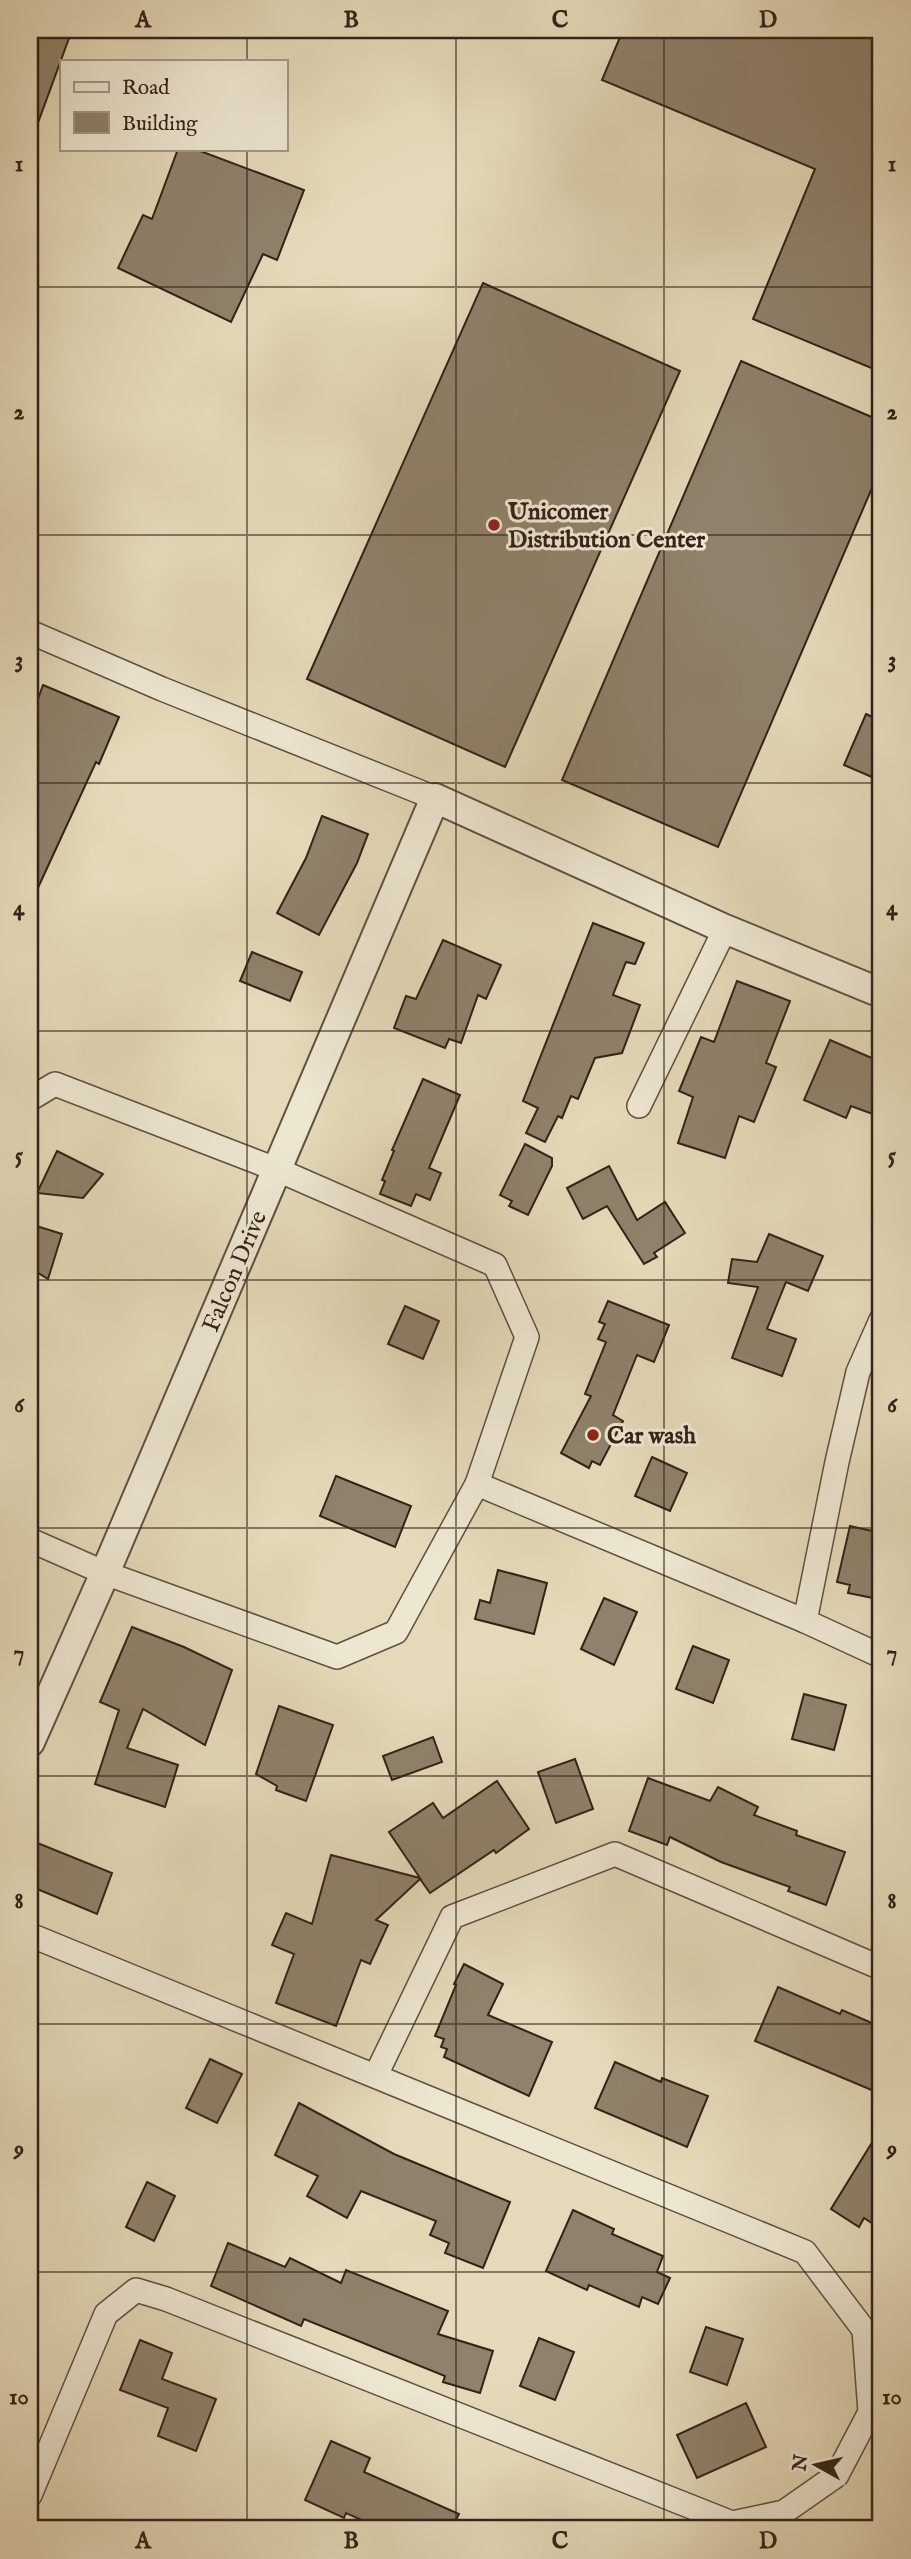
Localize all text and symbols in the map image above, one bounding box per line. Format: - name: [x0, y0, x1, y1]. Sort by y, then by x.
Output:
- text: A: [134, 6, 152, 35]
- text: B: [343, 6, 359, 35]
- text: C: [552, 6, 569, 35]
- text: D: [759, 6, 777, 35]
- legend: [60, 60, 287, 150]
- text: Road: [122, 75, 170, 102]
- text: Building: [122, 111, 198, 138]
- text: 1: [15, 150, 23, 179]
- text: 1: [888, 150, 896, 179]
- text: 2: [14, 398, 25, 427]
- text: 2: [887, 398, 898, 427]
- place label: Unicomer Distribution Center: [507, 497, 705, 556]
- marker: Unicomer Distribution Center: [486, 517, 502, 533]
- text: 3: [15, 646, 23, 675]
- text: 3: [888, 646, 896, 675]
- text: 4: [13, 894, 25, 923]
- text: 4: [886, 894, 898, 923]
- text: 5: [15, 1142, 24, 1171]
- text: 5: [888, 1142, 897, 1171]
- street label: Falcon Drive: [196, 1206, 275, 1337]
- text: 6: [14, 1391, 25, 1420]
- text: 6: [887, 1391, 898, 1420]
- place label: Car wash: [607, 1421, 696, 1452]
- marker: Car wash: [585, 1427, 601, 1443]
- text: 7: [14, 1639, 24, 1668]
- text: 7: [887, 1639, 897, 1668]
- text: 8: [14, 1887, 24, 1916]
- text: 8: [887, 1887, 897, 1916]
- text: 9: [13, 2135, 24, 2164]
- text: 9: [886, 2135, 897, 2164]
- text: 10: [9, 2383, 29, 2412]
- text: 10: [882, 2383, 902, 2412]
- north arrow: [782, 2430, 852, 2500]
- text: N: [788, 2453, 814, 2474]
- text: A: [134, 2527, 152, 2556]
- text: B: [343, 2527, 359, 2556]
- text: C: [552, 2527, 569, 2556]
- text: D: [759, 2527, 777, 2556]

